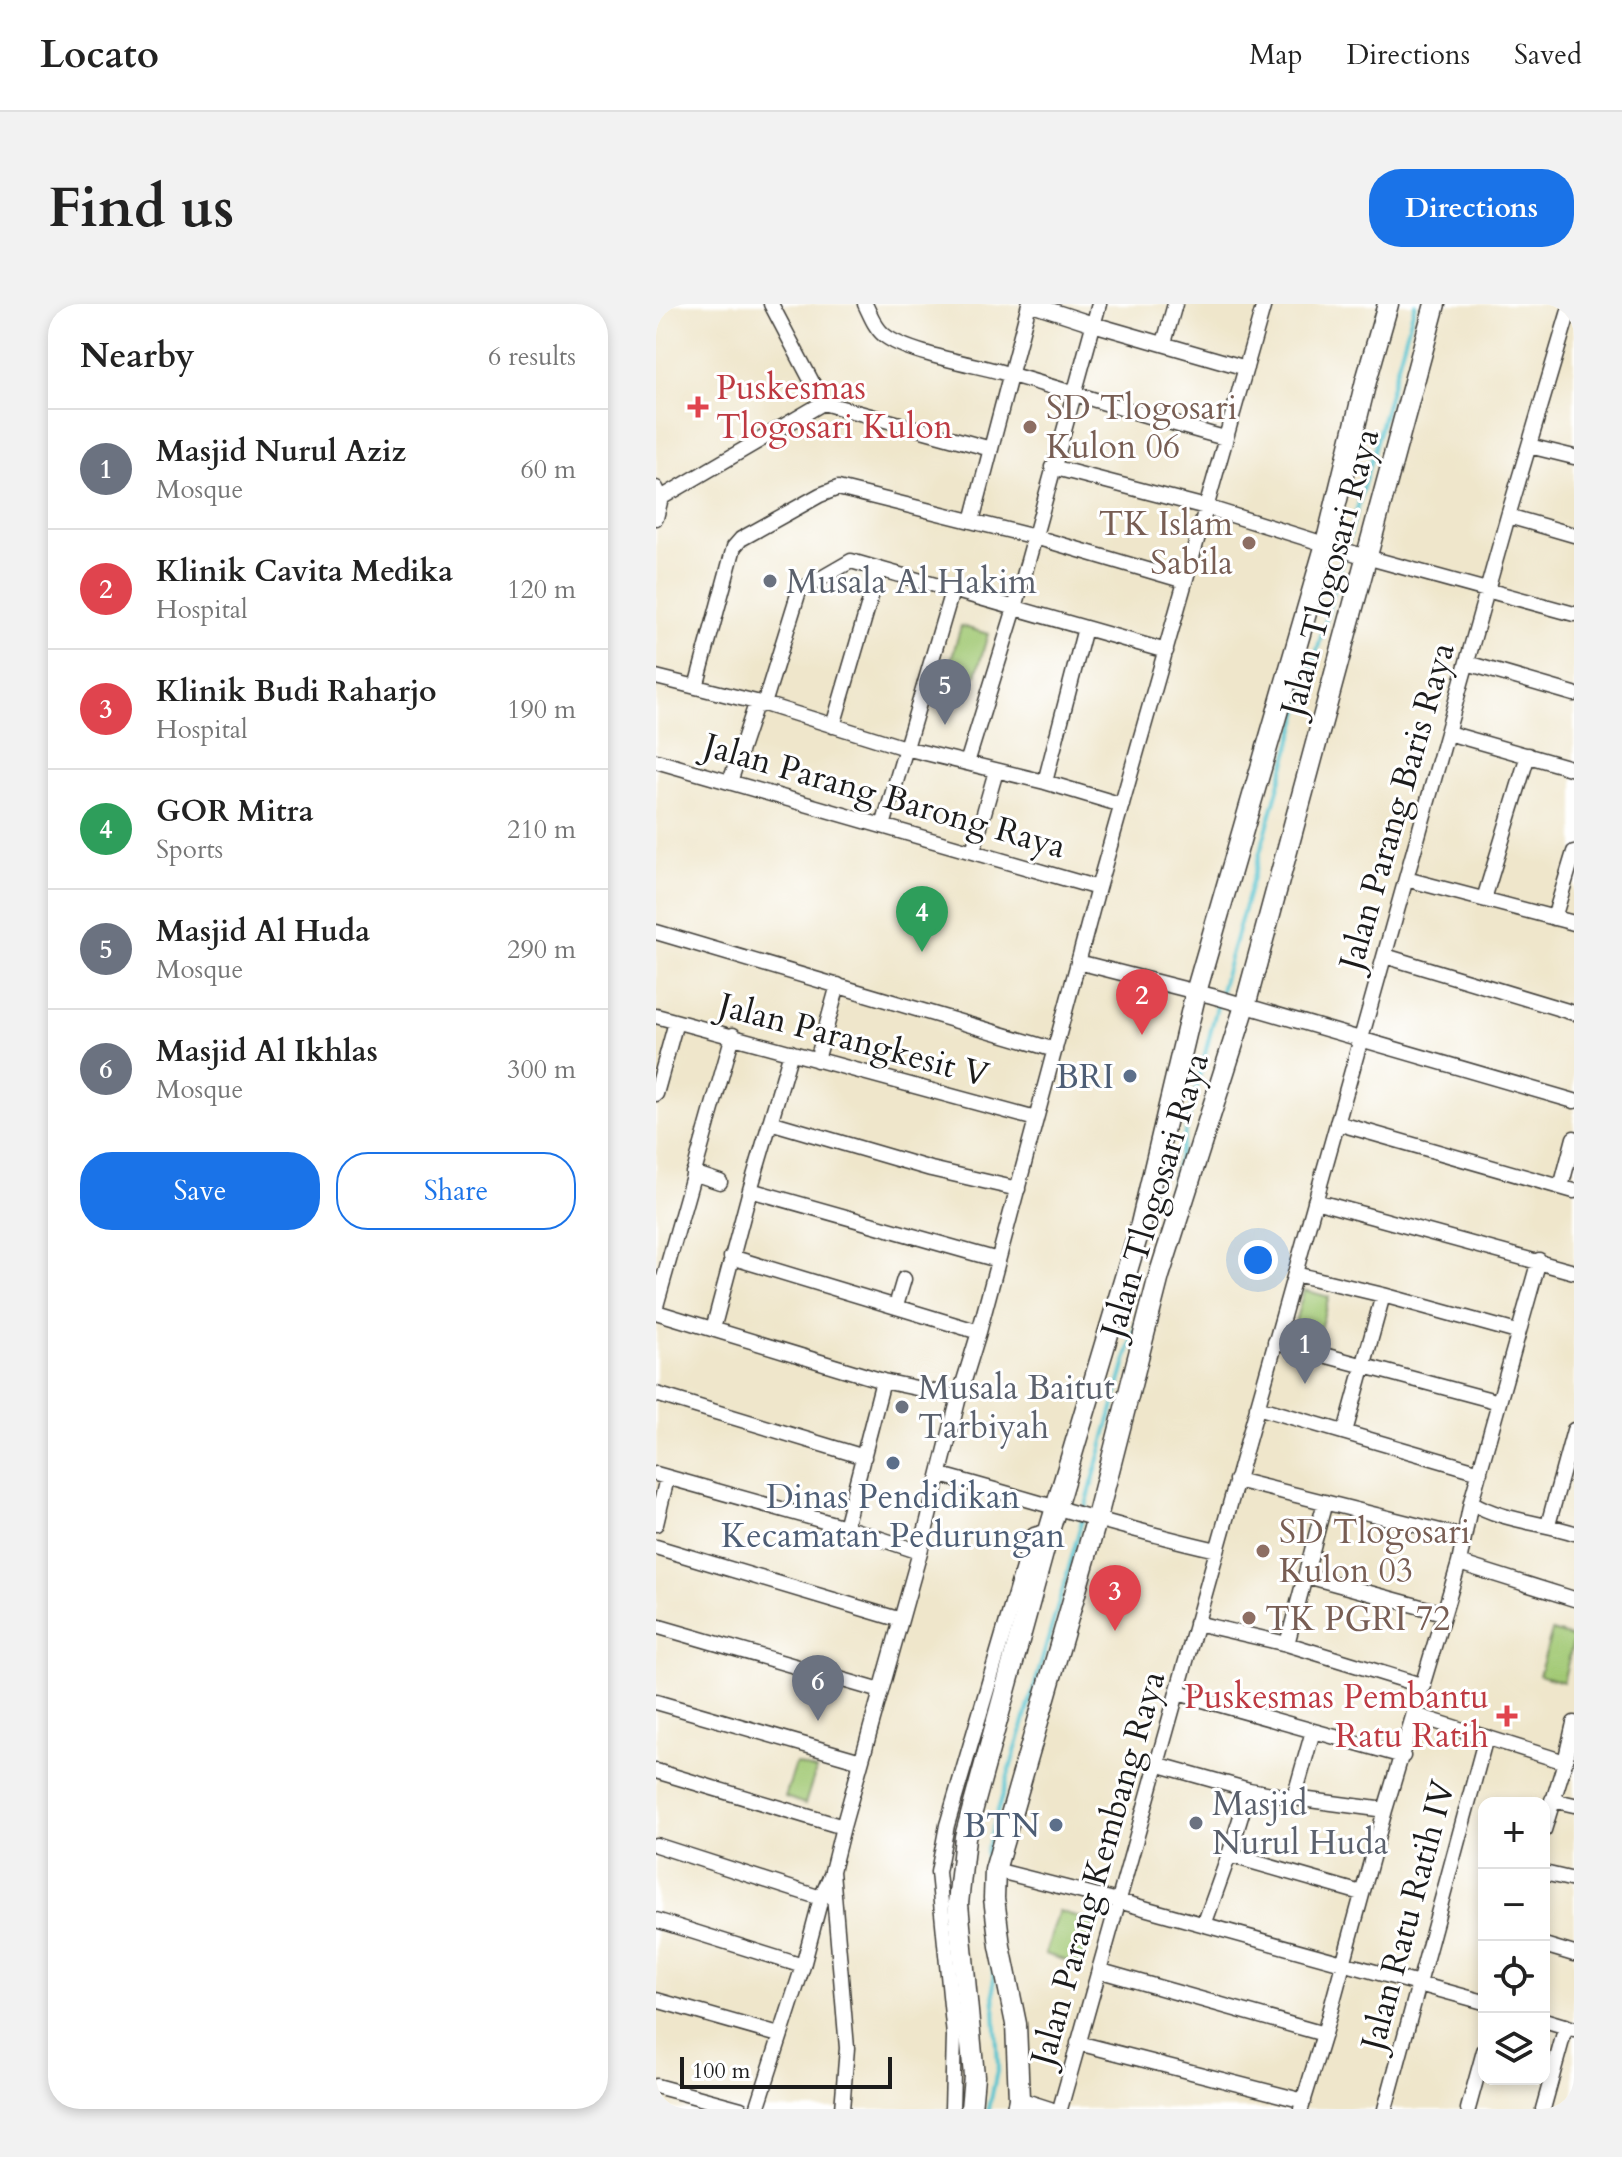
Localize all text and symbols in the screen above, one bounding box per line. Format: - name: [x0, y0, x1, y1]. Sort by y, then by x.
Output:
- text: Locato: [40, 29, 159, 81]
- text: Map: [1249, 36, 1303, 74]
- text: Directions: [1347, 36, 1470, 74]
- text: Saved: [1514, 36, 1582, 74]
- button: Directions: [1369, 169, 1574, 247]
- text: Find us: [48, 171, 234, 246]
- text: Nearby: [80, 333, 195, 379]
- text: 6 results: [488, 339, 576, 374]
- place label: Puskesmas Tlogosari Kulon: [716, 365, 953, 450]
- place label: SD Tlogosari Kulon 06: [1046, 385, 1237, 470]
- marker: Puskesmas Tlogosari Kulon: [687, 396, 709, 418]
- marker: SD Tlogosari Kulon 06: [1021, 418, 1039, 436]
- street label: Jalan Tlogosari Raya: [1268, 423, 1390, 726]
- text: Masjid Nurul Aziz: [156, 431, 406, 472]
- text: 1: [99, 452, 113, 487]
- text: 60 m: [520, 452, 576, 487]
- text: Mosque: [156, 472, 243, 507]
- place label: TK Islam Sabila: [1099, 501, 1233, 586]
- marker: TK Islam Sabila: [1240, 534, 1258, 552]
- text: Klinik Cavita Medika: [156, 551, 453, 592]
- place label: Musala Al Hakim: [786, 559, 1037, 605]
- text: 2: [99, 572, 113, 607]
- text: 120 m: [507, 572, 576, 607]
- marker: Musala Al Hakim: [761, 572, 779, 590]
- text: Hospital: [156, 592, 248, 627]
- street label: Jalan Parang Baris Raya: [1327, 637, 1466, 980]
- pin: 5: [919, 659, 971, 725]
- text: Klinik Budi Raharjo: [156, 671, 436, 712]
- text: 3: [99, 692, 113, 727]
- text: 190 m: [507, 692, 576, 727]
- text: Hospital: [156, 712, 248, 747]
- street label: Jalan Parang Barong Raya: [694, 721, 1071, 870]
- text: GOR Mitra: [156, 791, 314, 832]
- text: 4: [99, 812, 113, 847]
- text: 210 m: [507, 812, 576, 847]
- text: Sports: [156, 832, 223, 867]
- pin: 4: [896, 886, 948, 952]
- text: Masjid Al Huda: [156, 911, 370, 952]
- text: 5: [99, 932, 113, 967]
- text: 290 m: [507, 932, 576, 967]
- text: Mosque: [156, 952, 243, 987]
- pin: 2: [1116, 969, 1168, 1035]
- street label: Jalan Parangkesit V: [709, 981, 994, 1098]
- text: Masjid Al Ikhlas: [156, 1031, 378, 1072]
- street label: Jalan Tlogosari Raya: [1088, 1047, 1220, 1348]
- text: 6: [99, 1052, 113, 1087]
- text: 300 m: [507, 1052, 576, 1087]
- place label: BRI: [1056, 1054, 1114, 1100]
- marker: BRI: [1121, 1067, 1139, 1085]
- text: Mosque: [156, 1072, 243, 1107]
- button: Save: [80, 1152, 320, 1230]
- button: Share: [336, 1152, 576, 1230]
- your location: [1238, 1240, 1278, 1280]
- pin: 1: [1279, 1318, 1331, 1384]
- place label: Musala Baitut Tarbiyah: [918, 1365, 1115, 1450]
- marker: Musala Baitut Tarbiyah: [893, 1398, 911, 1416]
- marker: Dinas Pendidikan Kecamatan Pedurungan: [884, 1454, 902, 1472]
- place label: Dinas Pendidikan Kecamatan Pedurungan: [721, 1474, 1065, 1559]
- place label: SD Tlogosari Kulon 03: [1279, 1509, 1470, 1594]
- marker: SD Tlogosari Kulon 03: [1254, 1542, 1272, 1560]
- pin: 3: [1089, 1565, 1141, 1631]
- place label: TK PGRI 72: [1265, 1596, 1451, 1642]
- marker: TK PGRI 72: [1240, 1609, 1258, 1627]
- pin: 6: [792, 1655, 844, 1721]
- street label: Jalan Parang Kembang Raya: [1018, 1665, 1176, 2076]
- place label: Puskesmas Pembantu Ratu Ratih: [1184, 1674, 1489, 1759]
- marker: Puskesmas Pembantu Ratu Ratih: [1496, 1705, 1518, 1727]
- street label: Jalan Ratu Ratih IV: [1349, 1775, 1466, 2060]
- place label: Masjid Nurul Huda: [1212, 1781, 1389, 1866]
- map controls: [1478, 1797, 1550, 2085]
- button: +: [1478, 1797, 1550, 1869]
- place label: BTN: [963, 1803, 1040, 1849]
- marker: Masjid Nurul Huda: [1187, 1814, 1205, 1832]
- marker: BTN: [1047, 1816, 1065, 1834]
- button: −: [1478, 1869, 1550, 1941]
- button: locate: [1478, 1941, 1550, 2013]
- button: layers: [1478, 2013, 1550, 2085]
- scale bar: [680, 2053, 892, 2089]
- text: 100 m: [692, 2056, 750, 2086]

